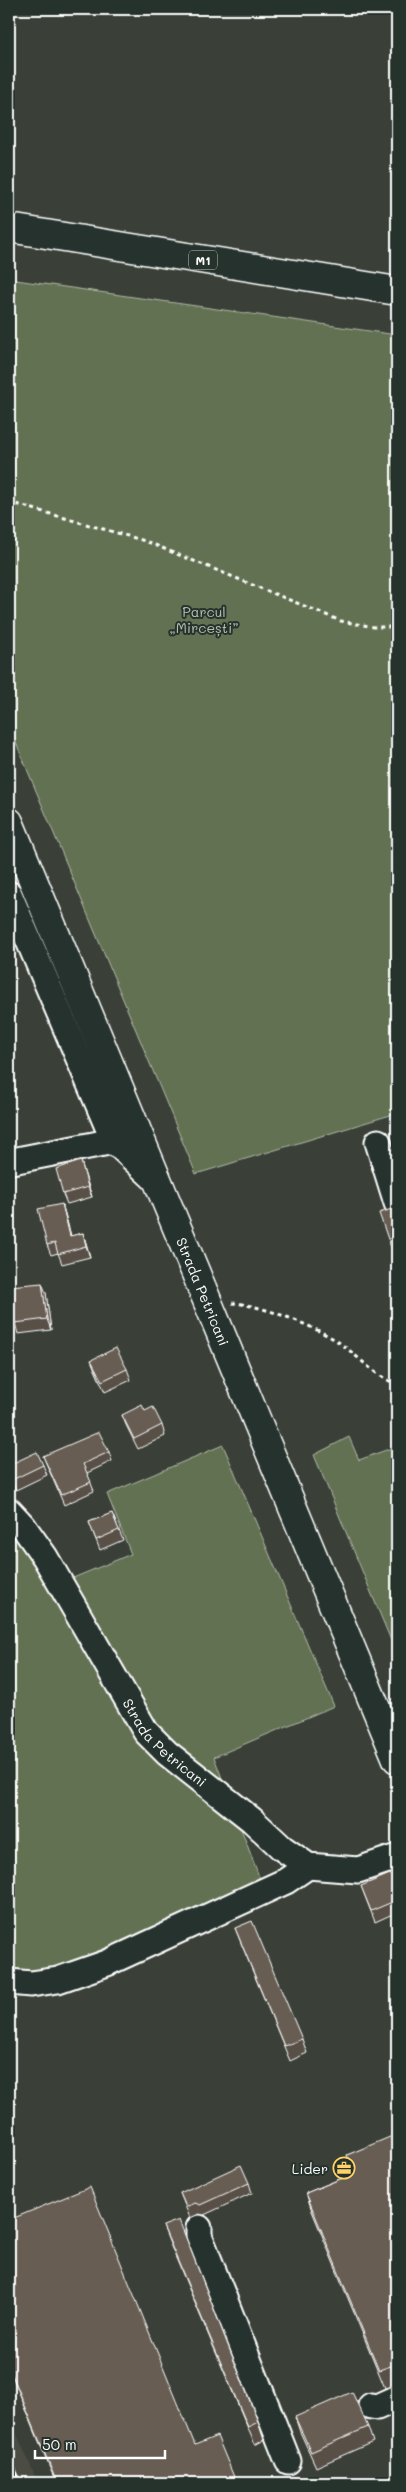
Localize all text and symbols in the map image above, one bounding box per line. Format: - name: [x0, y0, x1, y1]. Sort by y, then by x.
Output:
- road number: M1: [189, 250, 217, 270]
- park label: Parcul „Mircești”: [169, 602, 239, 637]
- street label: Strada Petricani: [172, 1234, 234, 1348]
- street label: Strada Petricani: [119, 1695, 211, 1791]
- office icon: Lider: [332, 2156, 356, 2180]
- place label: Lider: [292, 2159, 328, 2178]
- scale bar: [35, 2427, 165, 2459]
- text: 50 m: [42, 2434, 77, 2454]

